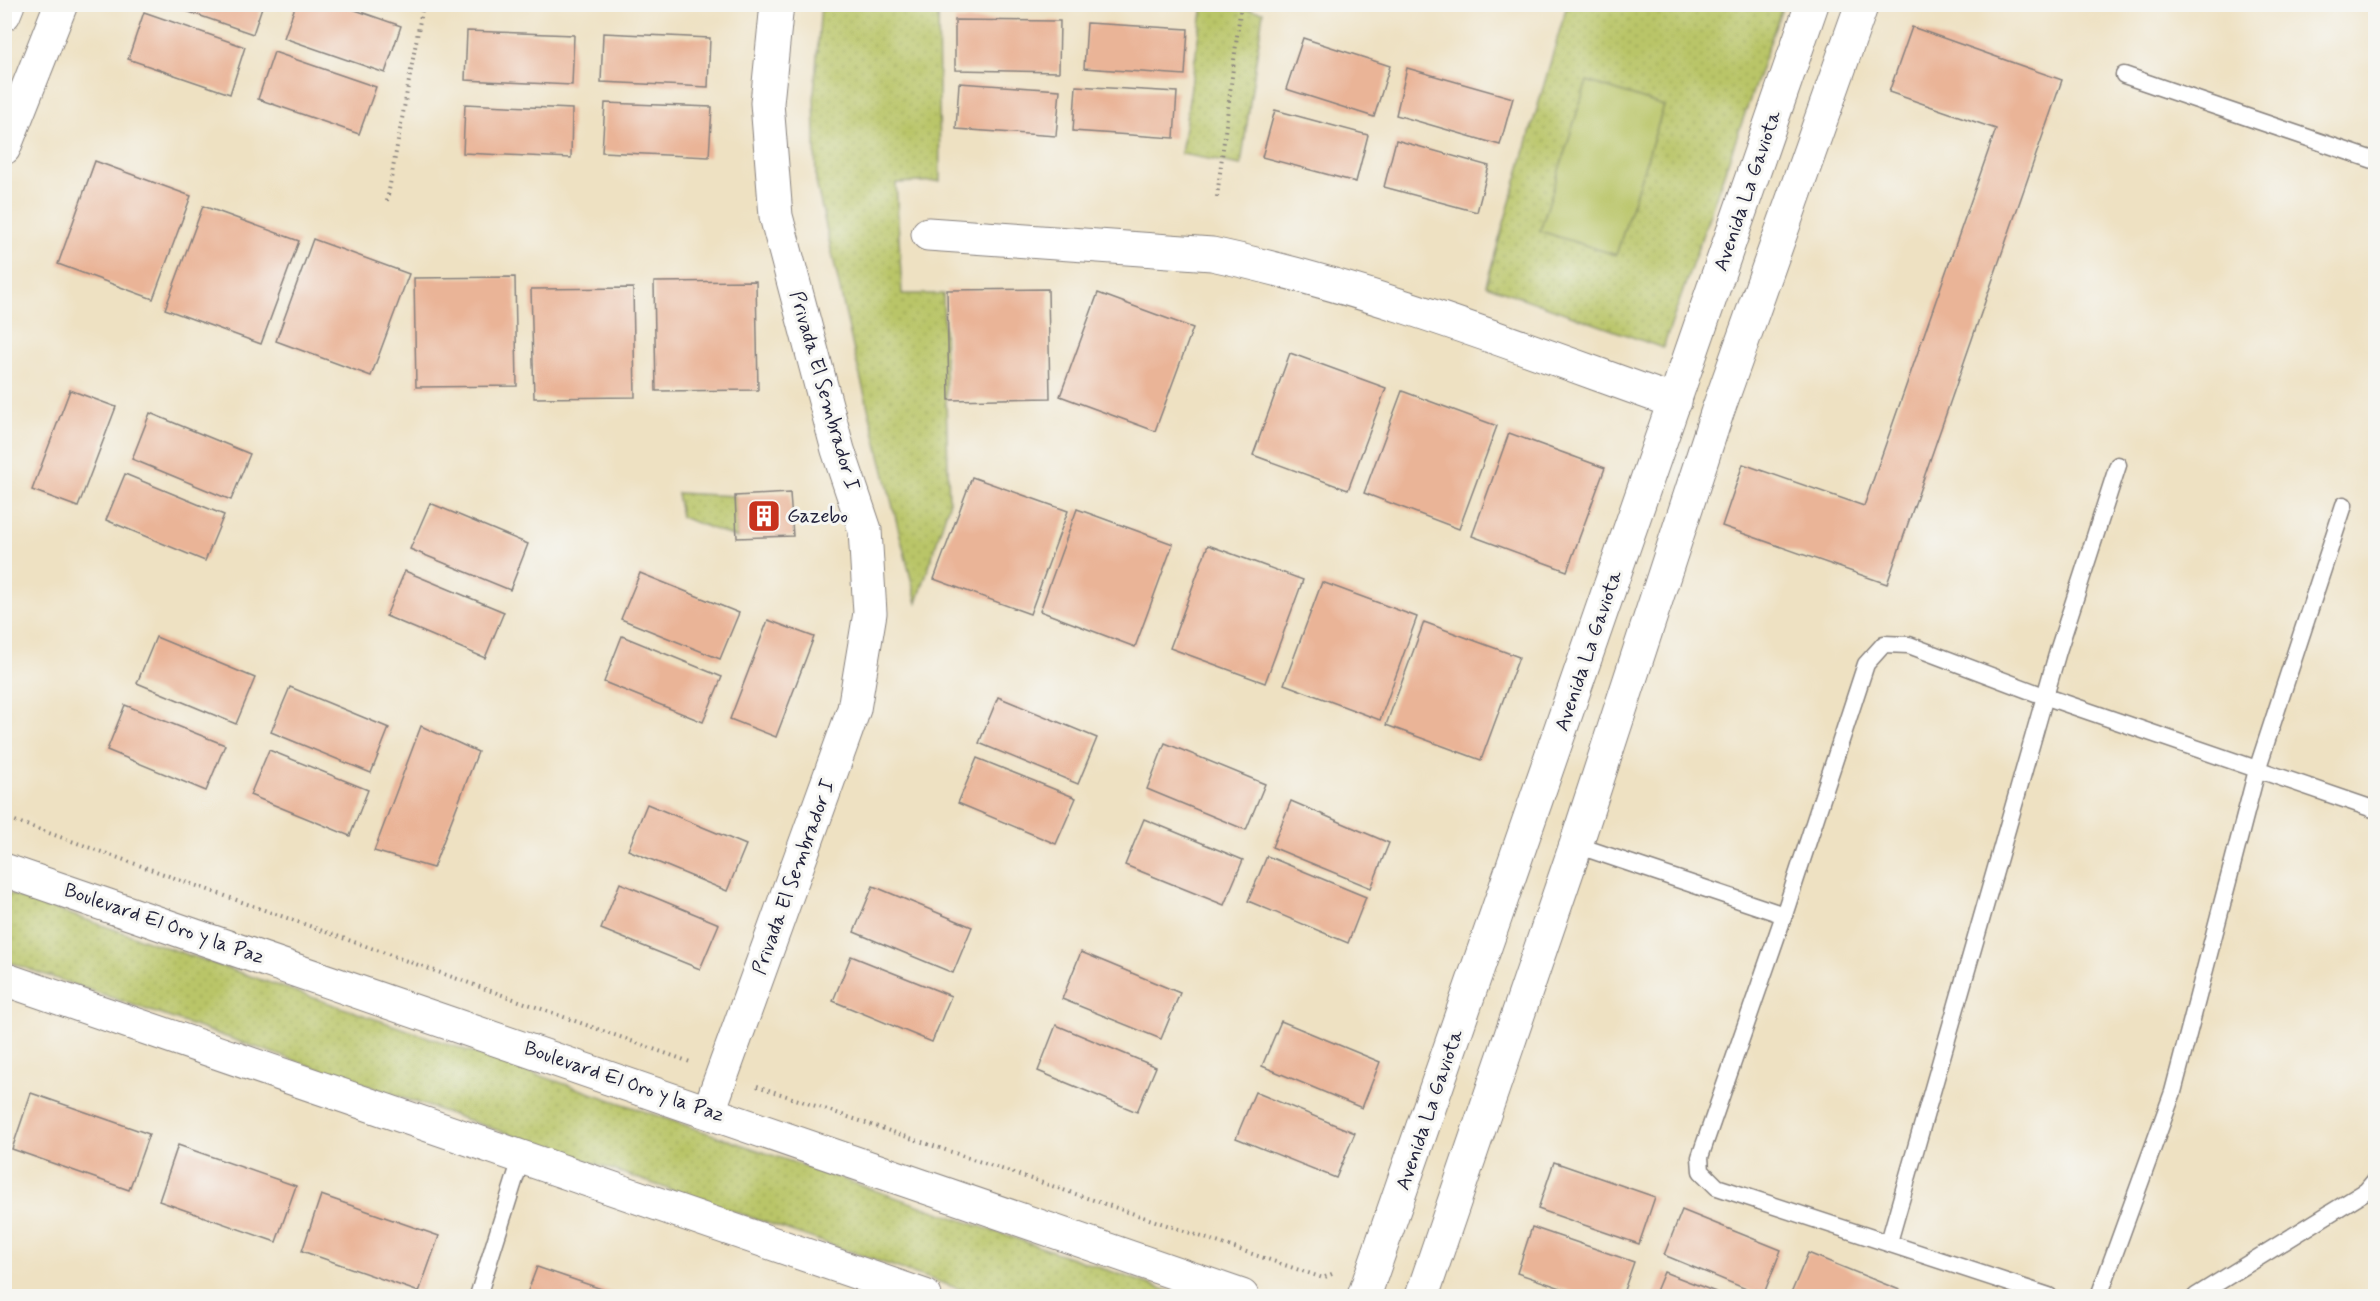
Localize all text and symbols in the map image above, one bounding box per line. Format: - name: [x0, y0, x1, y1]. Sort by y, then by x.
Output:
- street label: Avenida La Gaviota: [1708, 106, 1788, 275]
- street label: Privada El Sembrador I: [783, 288, 866, 494]
- building icon: Gazebo: [746, 498, 782, 534]
- place label: Gazebo: [787, 503, 848, 530]
- street label: Avenida La Gaviota: [1549, 566, 1629, 735]
- street label: Privada El Sembrador I: [746, 775, 842, 979]
- street label: Boulevard El Oro y la Paz: [60, 877, 268, 971]
- street label: Avenida La Gaviota: [1390, 1025, 1470, 1194]
- street label: Boulevard El Oro y la Paz: [520, 1035, 728, 1129]

